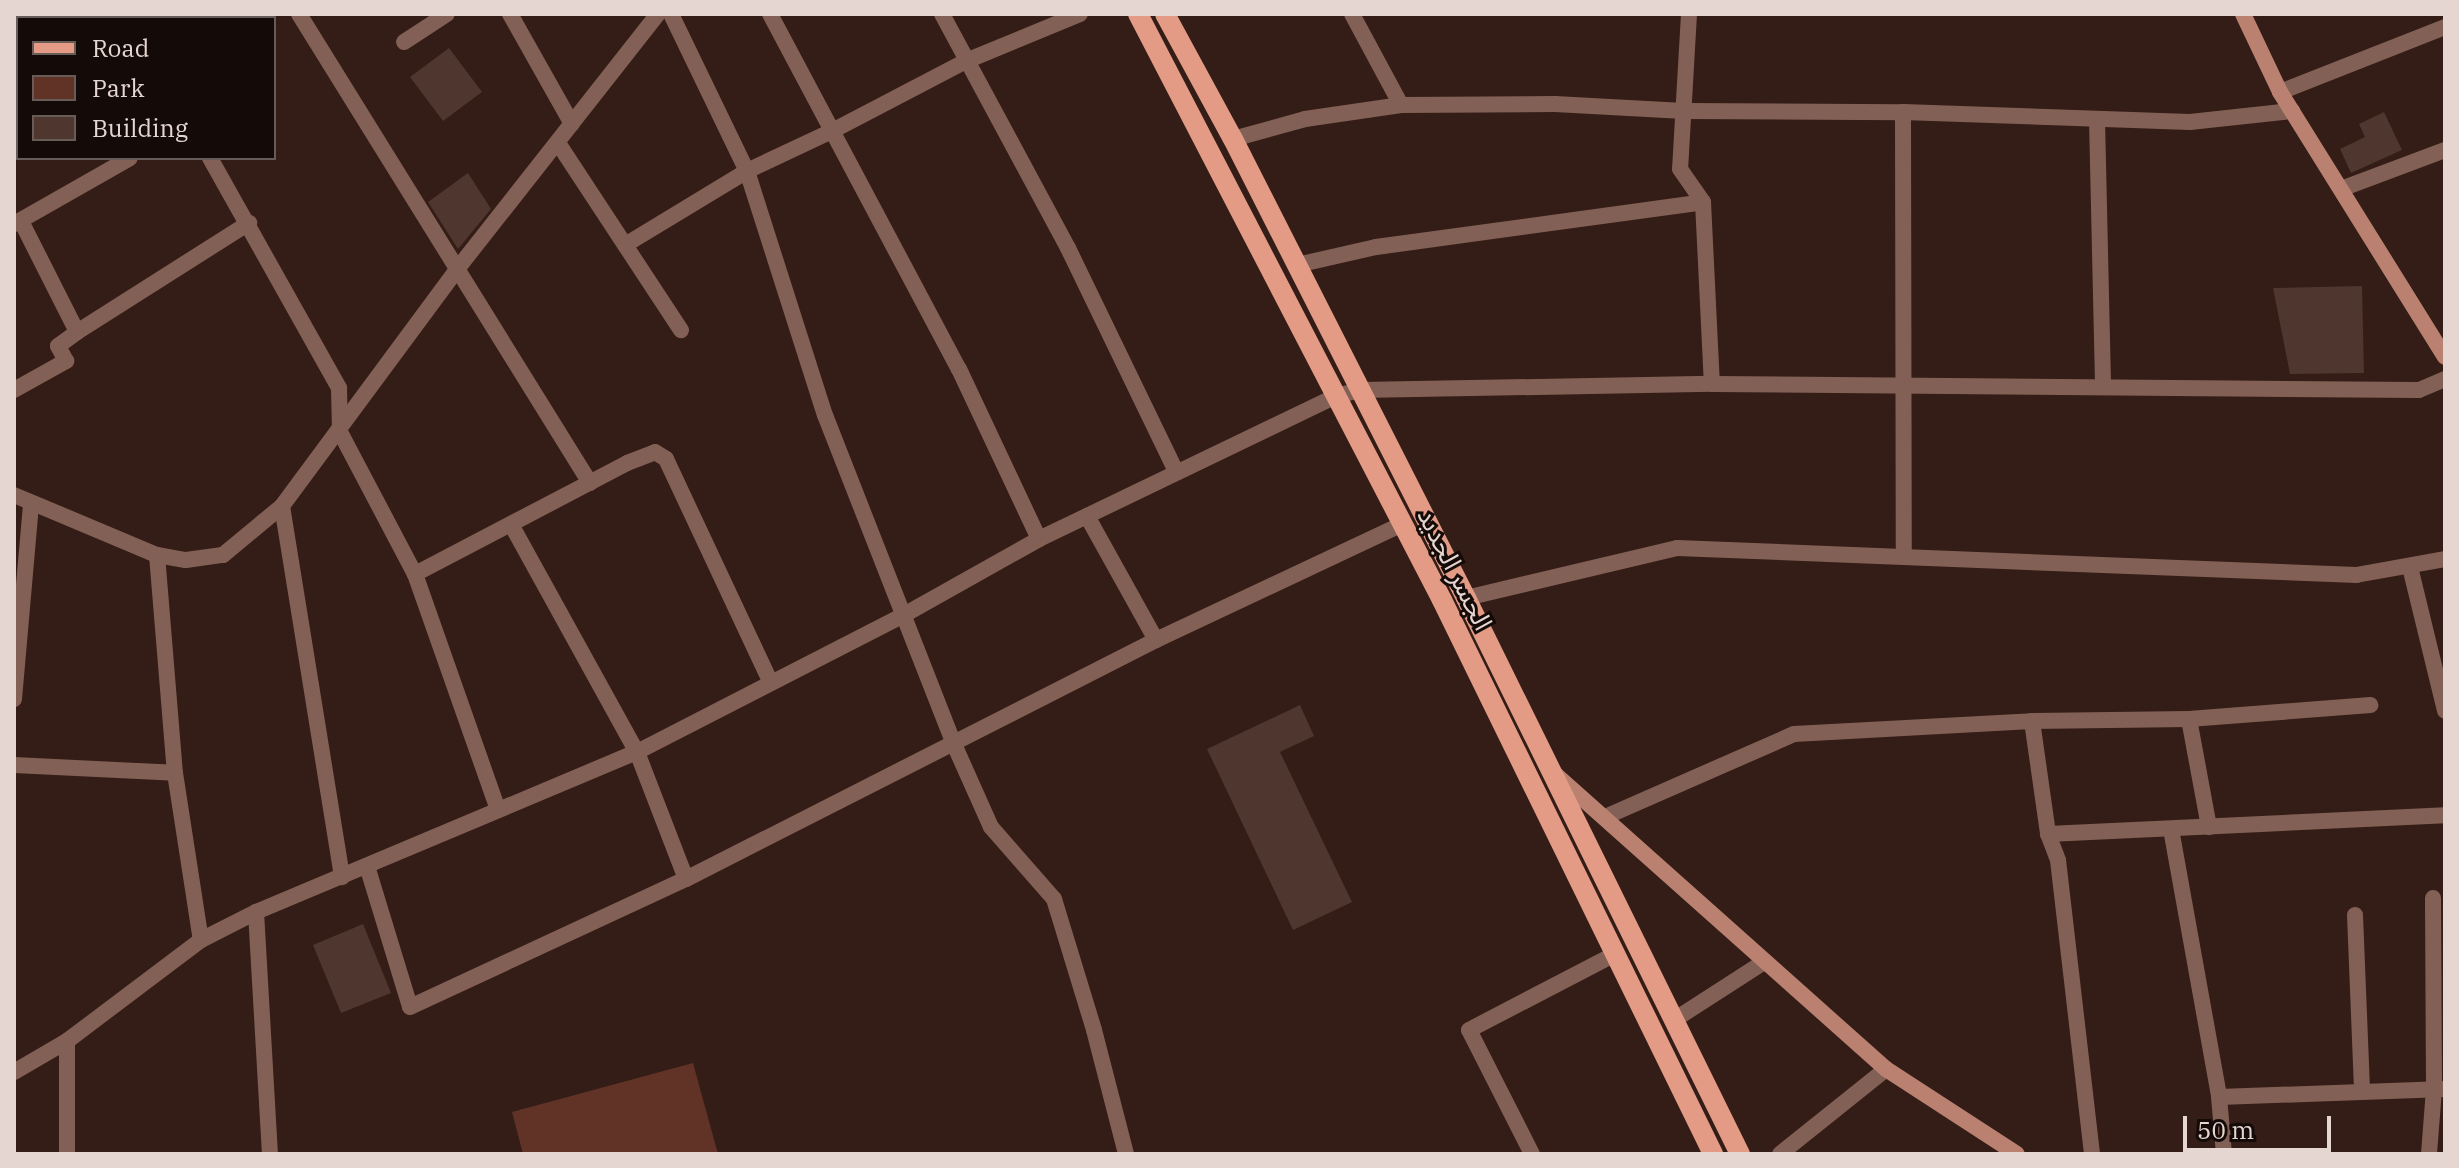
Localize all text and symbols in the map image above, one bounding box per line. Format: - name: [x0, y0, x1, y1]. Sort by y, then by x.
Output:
- legend: [16, 16, 276, 160]
- text: Road: [92, 32, 149, 64]
- text: Park: [92, 72, 144, 104]
- text: Building: [92, 112, 188, 144]
- street label: الجسر الجديد: [1411, 503, 1499, 635]
- scale bar: [2187, 1100, 2335, 1150]
- text: 50 m: [2197, 1114, 2254, 1146]

